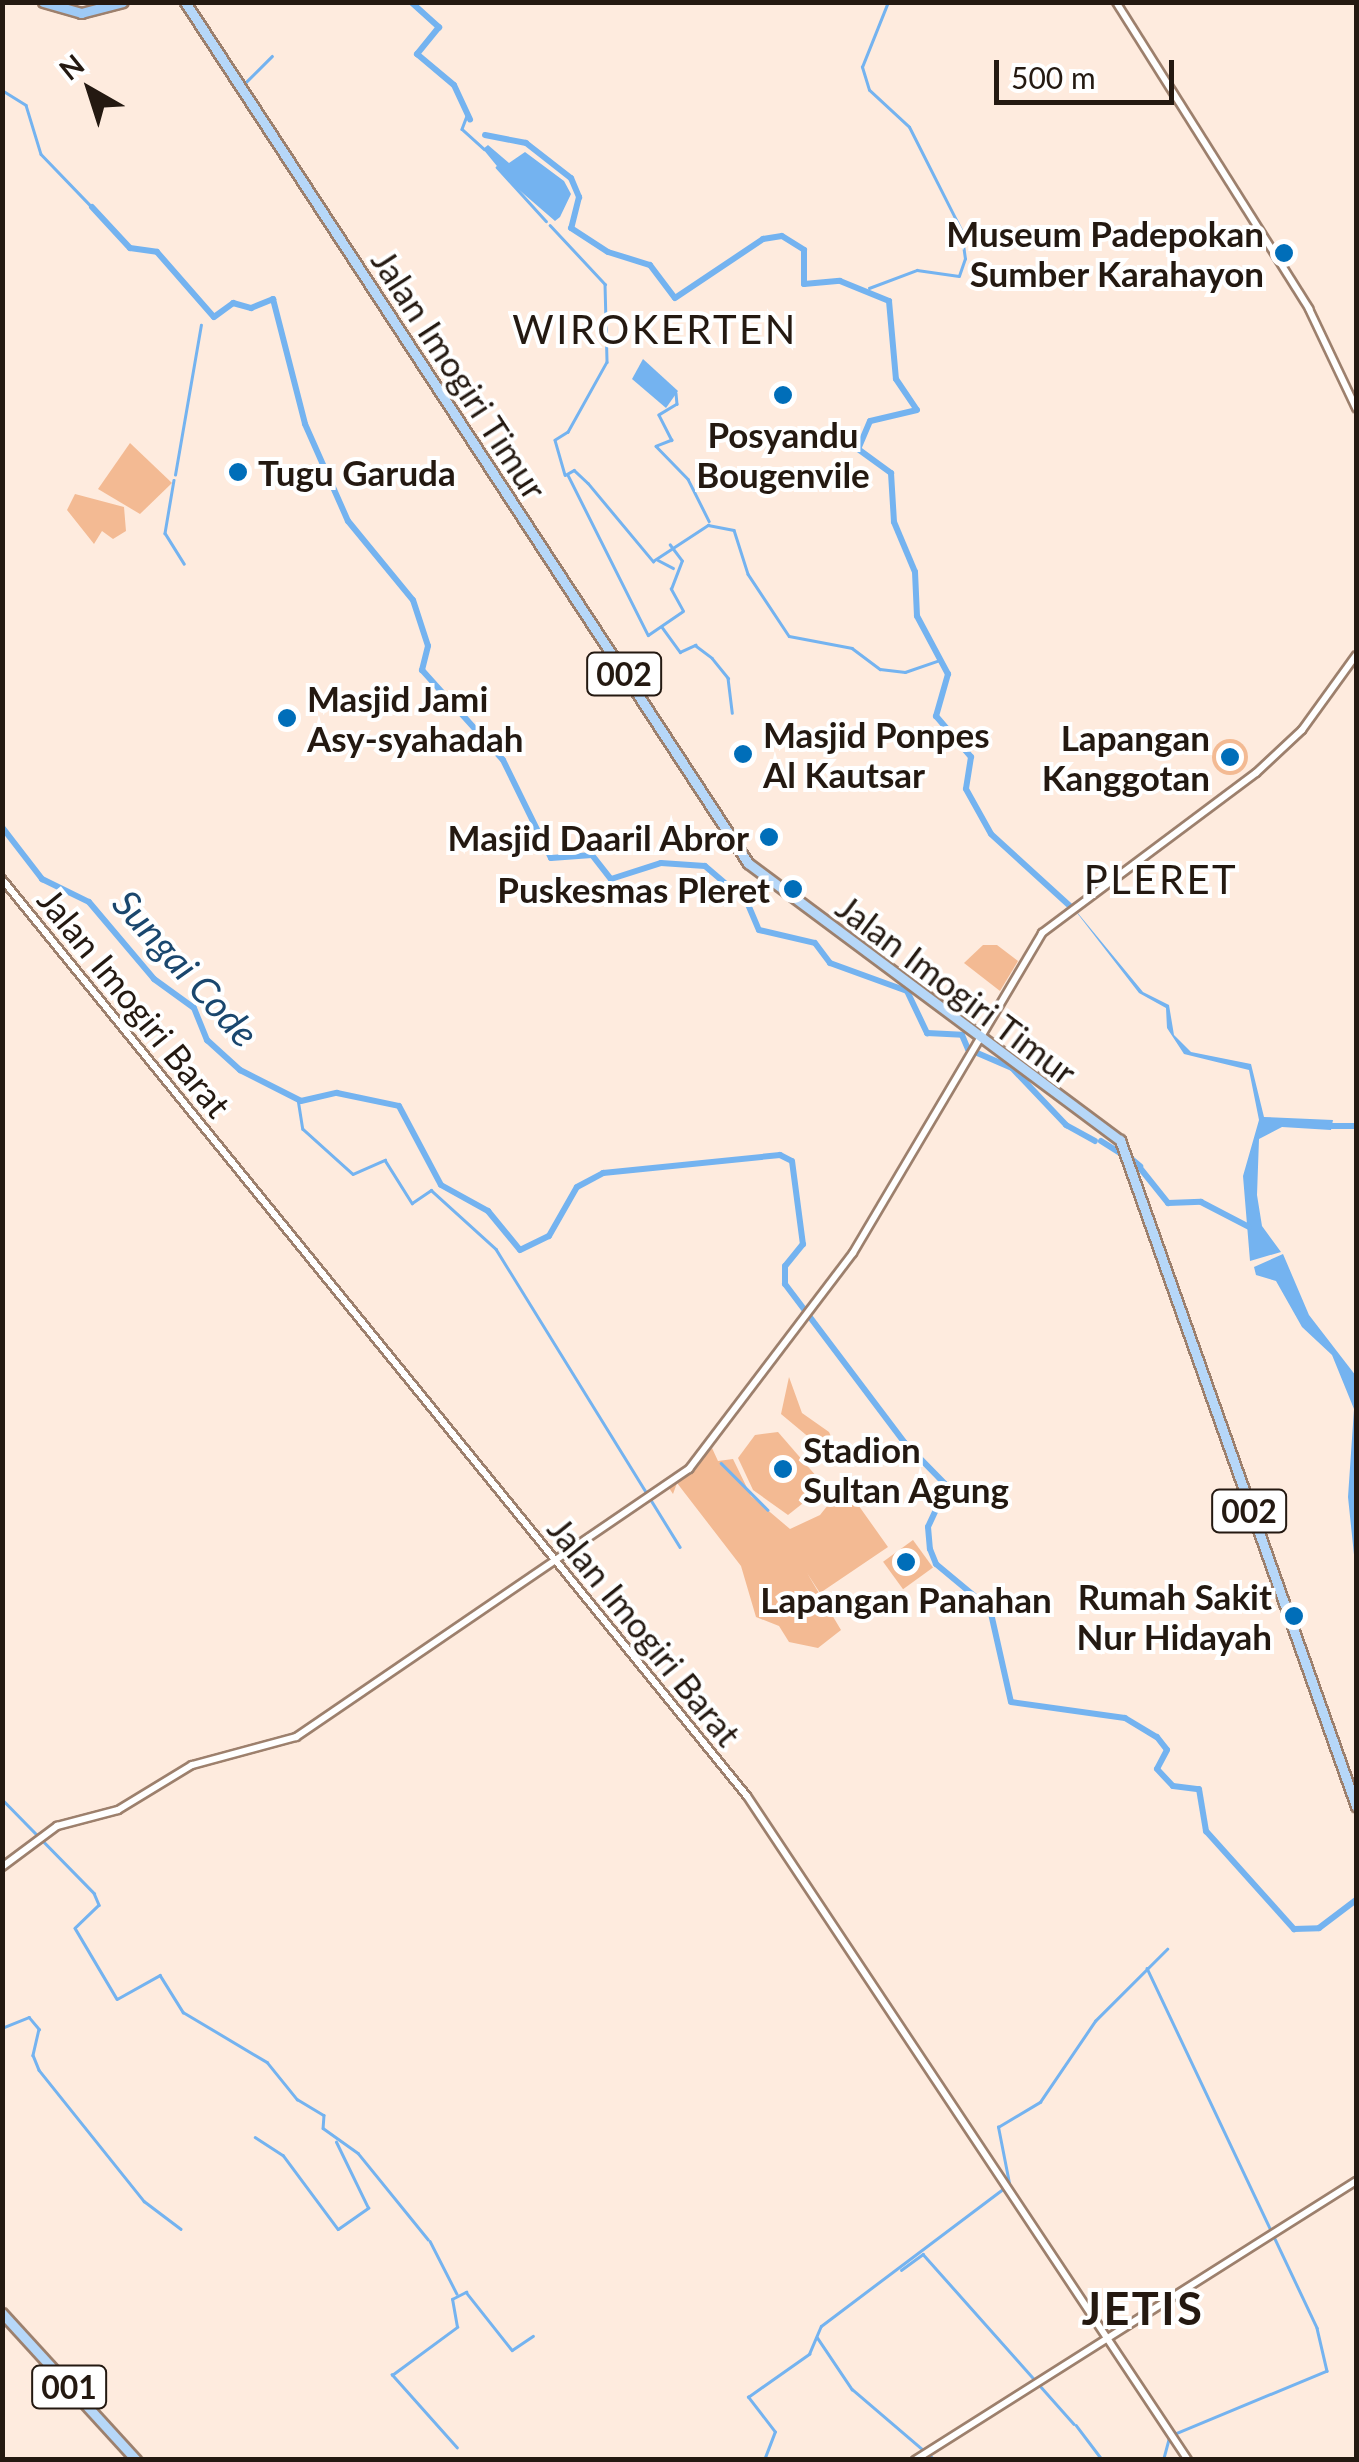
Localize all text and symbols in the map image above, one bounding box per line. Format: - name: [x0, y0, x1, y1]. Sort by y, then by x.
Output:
- north arrow: [40, 40, 140, 140]
- scale bar: [999, 40, 1179, 102]
- text: N: [52, 47, 90, 87]
- text: 500 m: [1011, 59, 1096, 95]
- place label: Museum Padepokan Sumber Karahayon: [946, 212, 1264, 294]
- street label: Jalan Imogiri Timur: [363, 241, 557, 507]
- marker: Museum Padepokan Sumber Karahayon: [1273, 242, 1295, 264]
- district label: WIROKERTEN: [512, 305, 798, 353]
- marker: Posyandu Bougenvile: [770, 382, 796, 408]
- place label: Posyandu Bougenvile: [696, 413, 870, 495]
- place label: Tugu Garuda: [258, 451, 456, 493]
- marker: Tugu Garuda: [227, 461, 249, 483]
- road number: 002: [584, 647, 664, 701]
- place label: Masjid Jami Asy-syahadah: [307, 677, 524, 759]
- marker: Masjid Jami Asy-syahadah: [276, 707, 298, 729]
- place label: Masjid Ponpes Al Kautsar: [763, 713, 990, 795]
- place label: Lapangan Kanggotan: [1042, 716, 1210, 798]
- marker: Masjid Ponpes Al Kautsar: [732, 743, 754, 765]
- marker: Lapangan Kanggotan: [1219, 746, 1241, 768]
- place label: Masjid Daaril Abror: [446, 816, 749, 858]
- marker: Masjid Daaril Abror: [758, 826, 780, 848]
- district label: PLERET: [1084, 855, 1238, 903]
- place label: Puskesmas Pleret: [497, 868, 770, 910]
- marker: Puskesmas Pleret: [780, 876, 806, 902]
- street label: Jalan Imogiri Barat: [30, 879, 240, 1125]
- water label: Sungai Code: [104, 880, 268, 1056]
- street label: Jalan Imogiri Timur: [828, 885, 1086, 1093]
- place label: Stadion Sultan Agung: [803, 1428, 1010, 1510]
- marker: Stadion Sultan Agung: [772, 1458, 794, 1480]
- road number: 002: [1209, 1484, 1289, 1538]
- street label: Jalan Imogiri Barat: [540, 1508, 750, 1754]
- marker: Lapangan Panahan: [895, 1551, 917, 1573]
- place label: Rumah Sakit Nur Hidayah: [1076, 1575, 1272, 1657]
- place label: Lapangan Panahan: [760, 1578, 1052, 1620]
- marker: Rumah Sakit Nur Hidayah: [1281, 1603, 1307, 1629]
- district label: JETIS: [1082, 2282, 1204, 2336]
- road number: 001: [29, 2360, 109, 2414]

